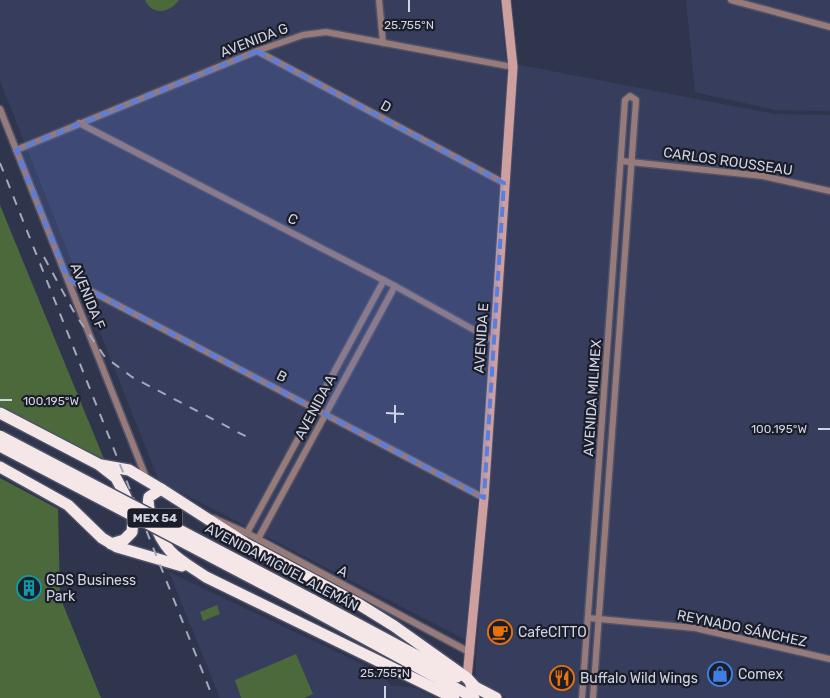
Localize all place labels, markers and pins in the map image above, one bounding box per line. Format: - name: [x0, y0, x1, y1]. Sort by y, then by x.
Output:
- place label: GDS Business Park: [46, 572, 136, 605]
- building icon: GDS Business Park: [16, 575, 42, 601]
- cafe icon: CafeCITTO: [487, 619, 513, 645]
- place label: CafeCITTO: [518, 624, 587, 641]
- shop icon: Comex: [707, 661, 733, 687]
- restaurant icon: Buffalo Wild Wings: [549, 665, 575, 691]
- place label: Comex: [738, 666, 783, 683]
- place label: Buffalo Wild Wings: [580, 670, 698, 687]

